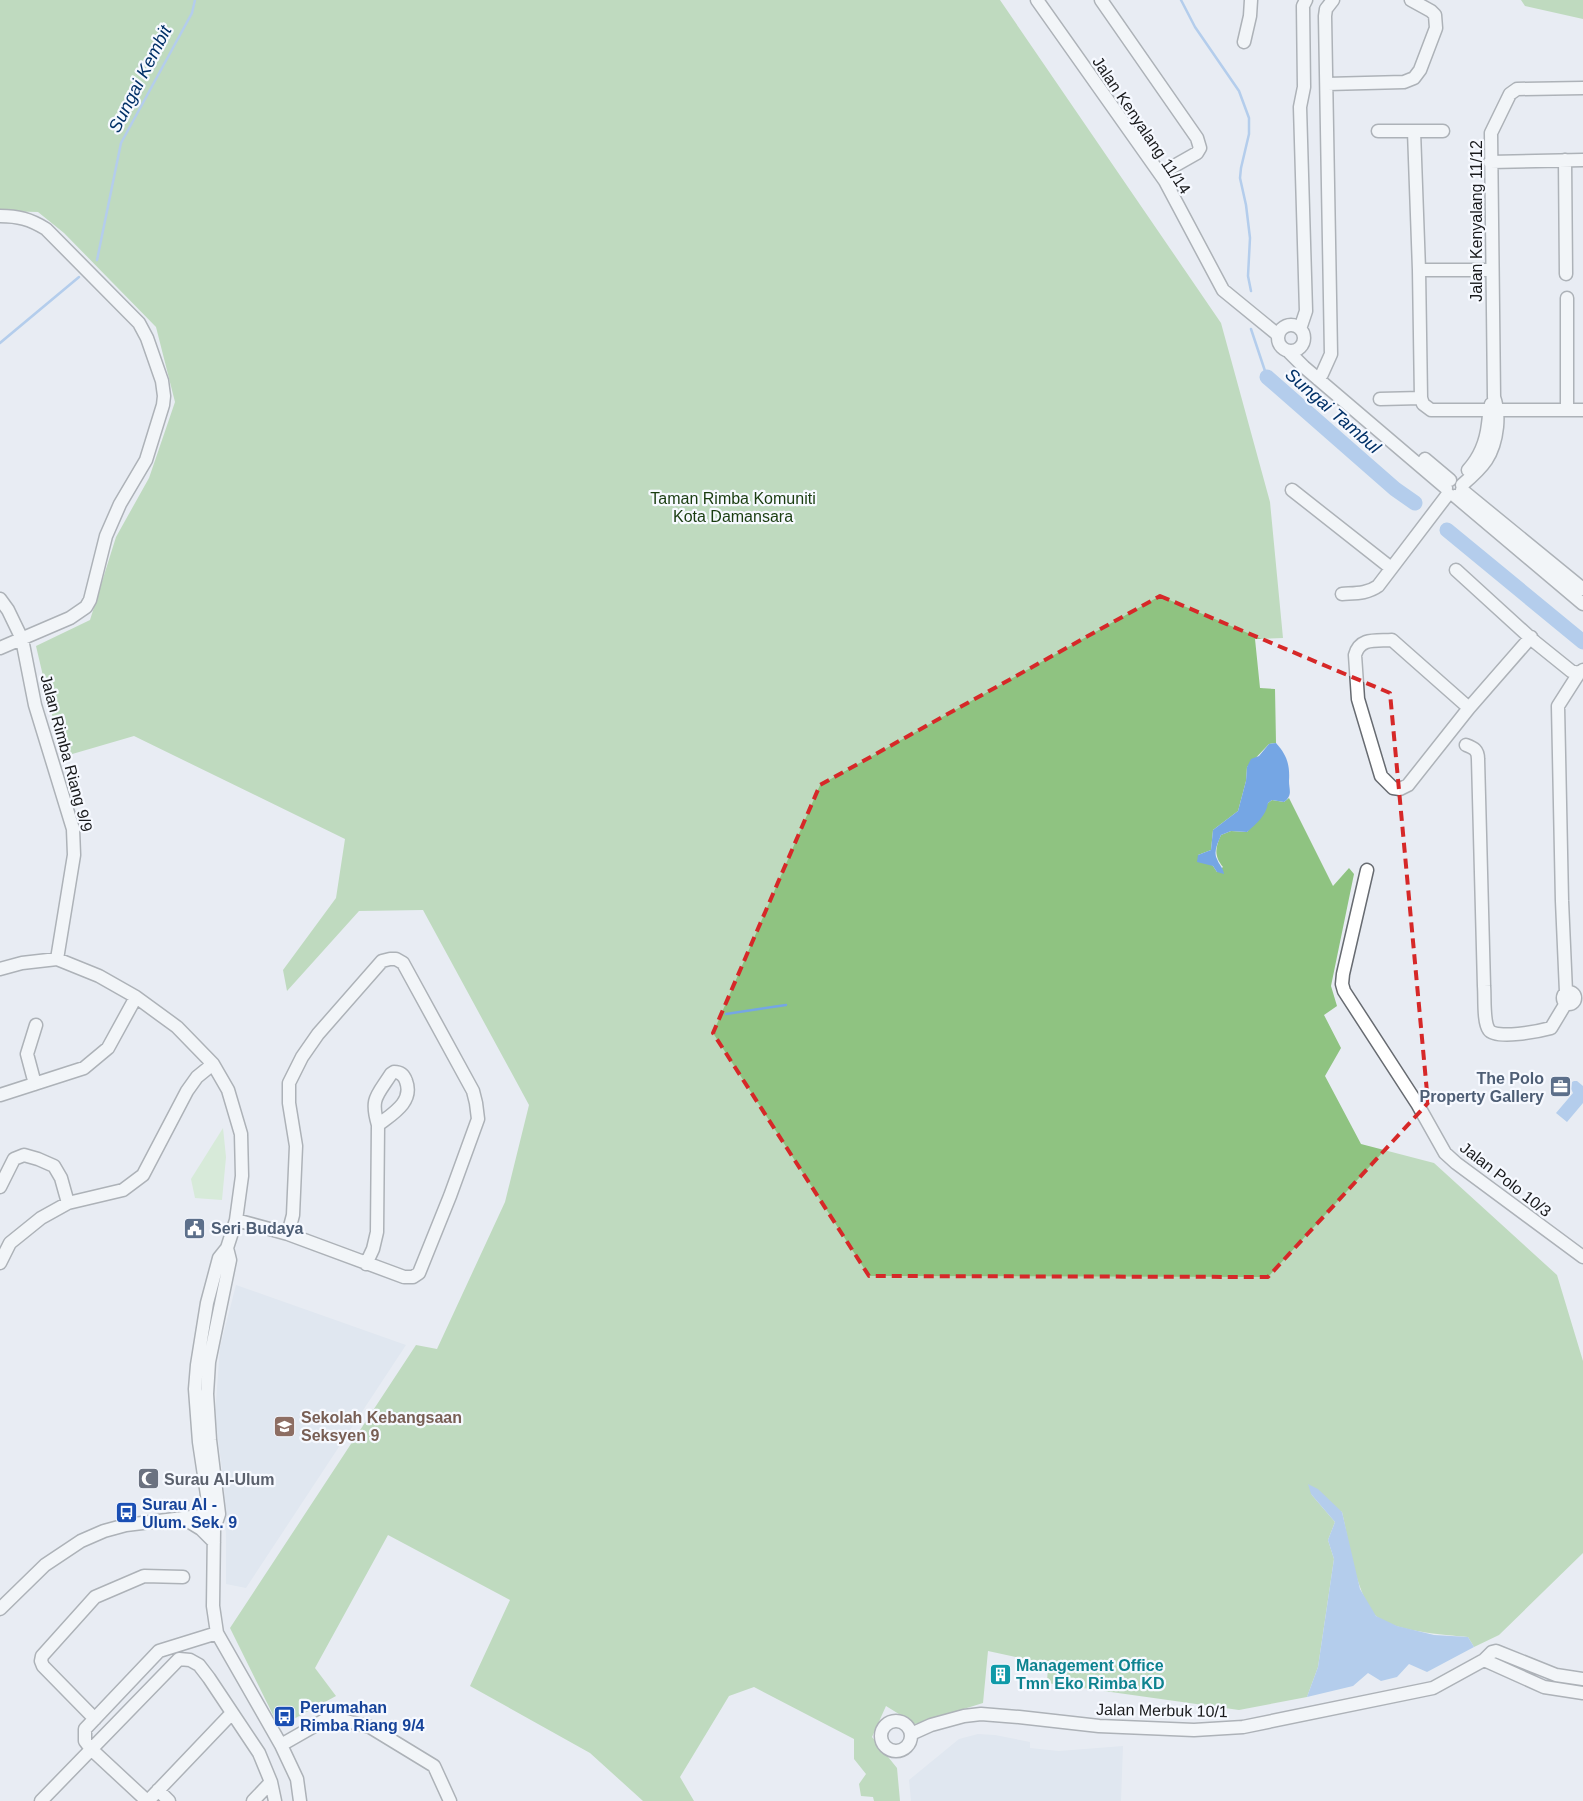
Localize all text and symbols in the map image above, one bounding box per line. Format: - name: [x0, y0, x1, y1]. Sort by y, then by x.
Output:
- water label: Sungai Kembit: [105, 21, 176, 136]
- street label: Jalan Kenyalang 11/14: [1089, 54, 1194, 197]
- street label: Jalan Kenyalang 11/12: [1468, 140, 1485, 302]
- water label: Sungai Tambul: [1281, 364, 1385, 458]
- park label: Taman Rimba Komuniti Kota Damansara: [650, 490, 816, 525]
- street label: Jalan Rimba Riang 9/9: [37, 673, 96, 834]
- place label: The Polo Property Gallery: [1420, 1070, 1544, 1105]
- office icon: The Polo Property Gallery: [1548, 1075, 1572, 1099]
- street label: Jalan Polo 10/3: [1457, 1139, 1554, 1220]
- public building icon: Seri Budaya: [183, 1216, 207, 1240]
- place label: Seri Budaya: [211, 1220, 304, 1237]
- place label: Sekolah Kebangsaan Seksyen 9: [301, 1409, 462, 1444]
- school or university icon: Sekolah Kebangsaan Seksyen 9: [273, 1414, 297, 1438]
- mosque icon: Surau Al-Ulum: [136, 1467, 160, 1491]
- place label: Surau Al-Ulum: [164, 1471, 275, 1488]
- place label: Surau Al - Ulum. Sek. 9: [142, 1496, 237, 1531]
- bus stop icon: Surau Al - Ulum. Sek. 9: [114, 1501, 138, 1525]
- place label: Management Office Tmn Eko Rimba KD: [1016, 1657, 1164, 1692]
- building icon: Management Office Tmn Eko Rimba KD: [988, 1662, 1012, 1686]
- place label: Perumahan Rimba Riang 9/4: [300, 1699, 425, 1734]
- street label: Jalan Merbuk 10/1: [1096, 1701, 1228, 1720]
- bus stop icon: Perumahan Rimba Riang 9/4: [272, 1704, 296, 1728]

